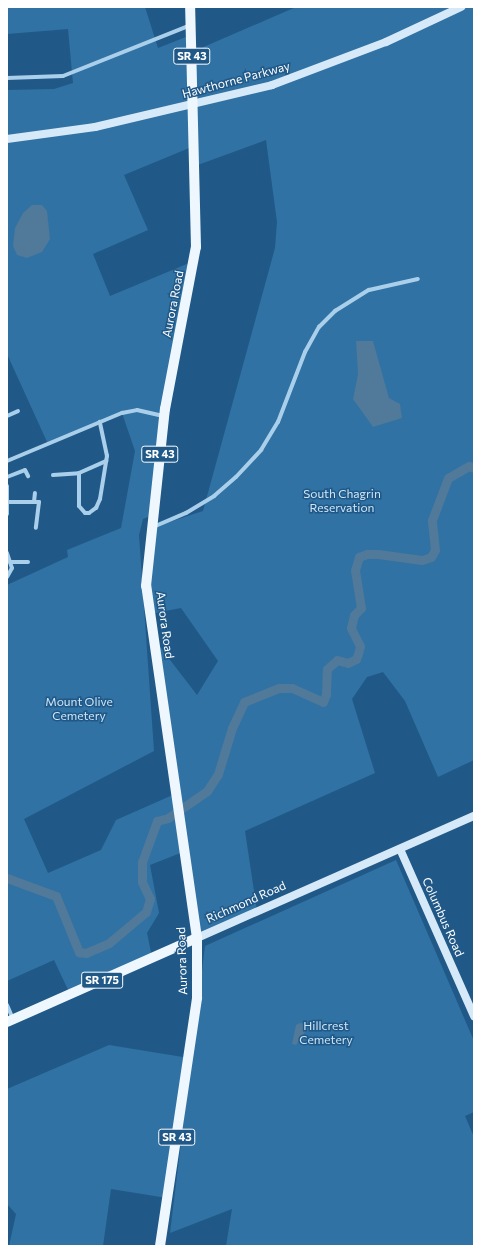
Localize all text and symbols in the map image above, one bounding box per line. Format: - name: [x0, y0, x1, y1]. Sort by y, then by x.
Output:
- road number: SR 43: [173, 47, 211, 65]
- street label: Hawthorne Parkway: [181, 59, 291, 101]
- street label: Aurora Road: [159, 269, 187, 339]
- road number: SR 43: [141, 445, 179, 463]
- park label: South Chagrin Reservation: [303, 487, 381, 515]
- street label: Aurora Road: [153, 590, 177, 660]
- park label: Mount Olive Cemetery: [45, 695, 113, 723]
- street label: Columbus Road: [419, 875, 467, 959]
- street label: Richmond Road: [204, 878, 288, 926]
- street label: Aurora Road: [174, 927, 190, 995]
- road number: SR 175: [81, 971, 123, 989]
- park label: Hillcrest Cemetery: [299, 1019, 353, 1047]
- road number: SR 43: [158, 1128, 196, 1146]

